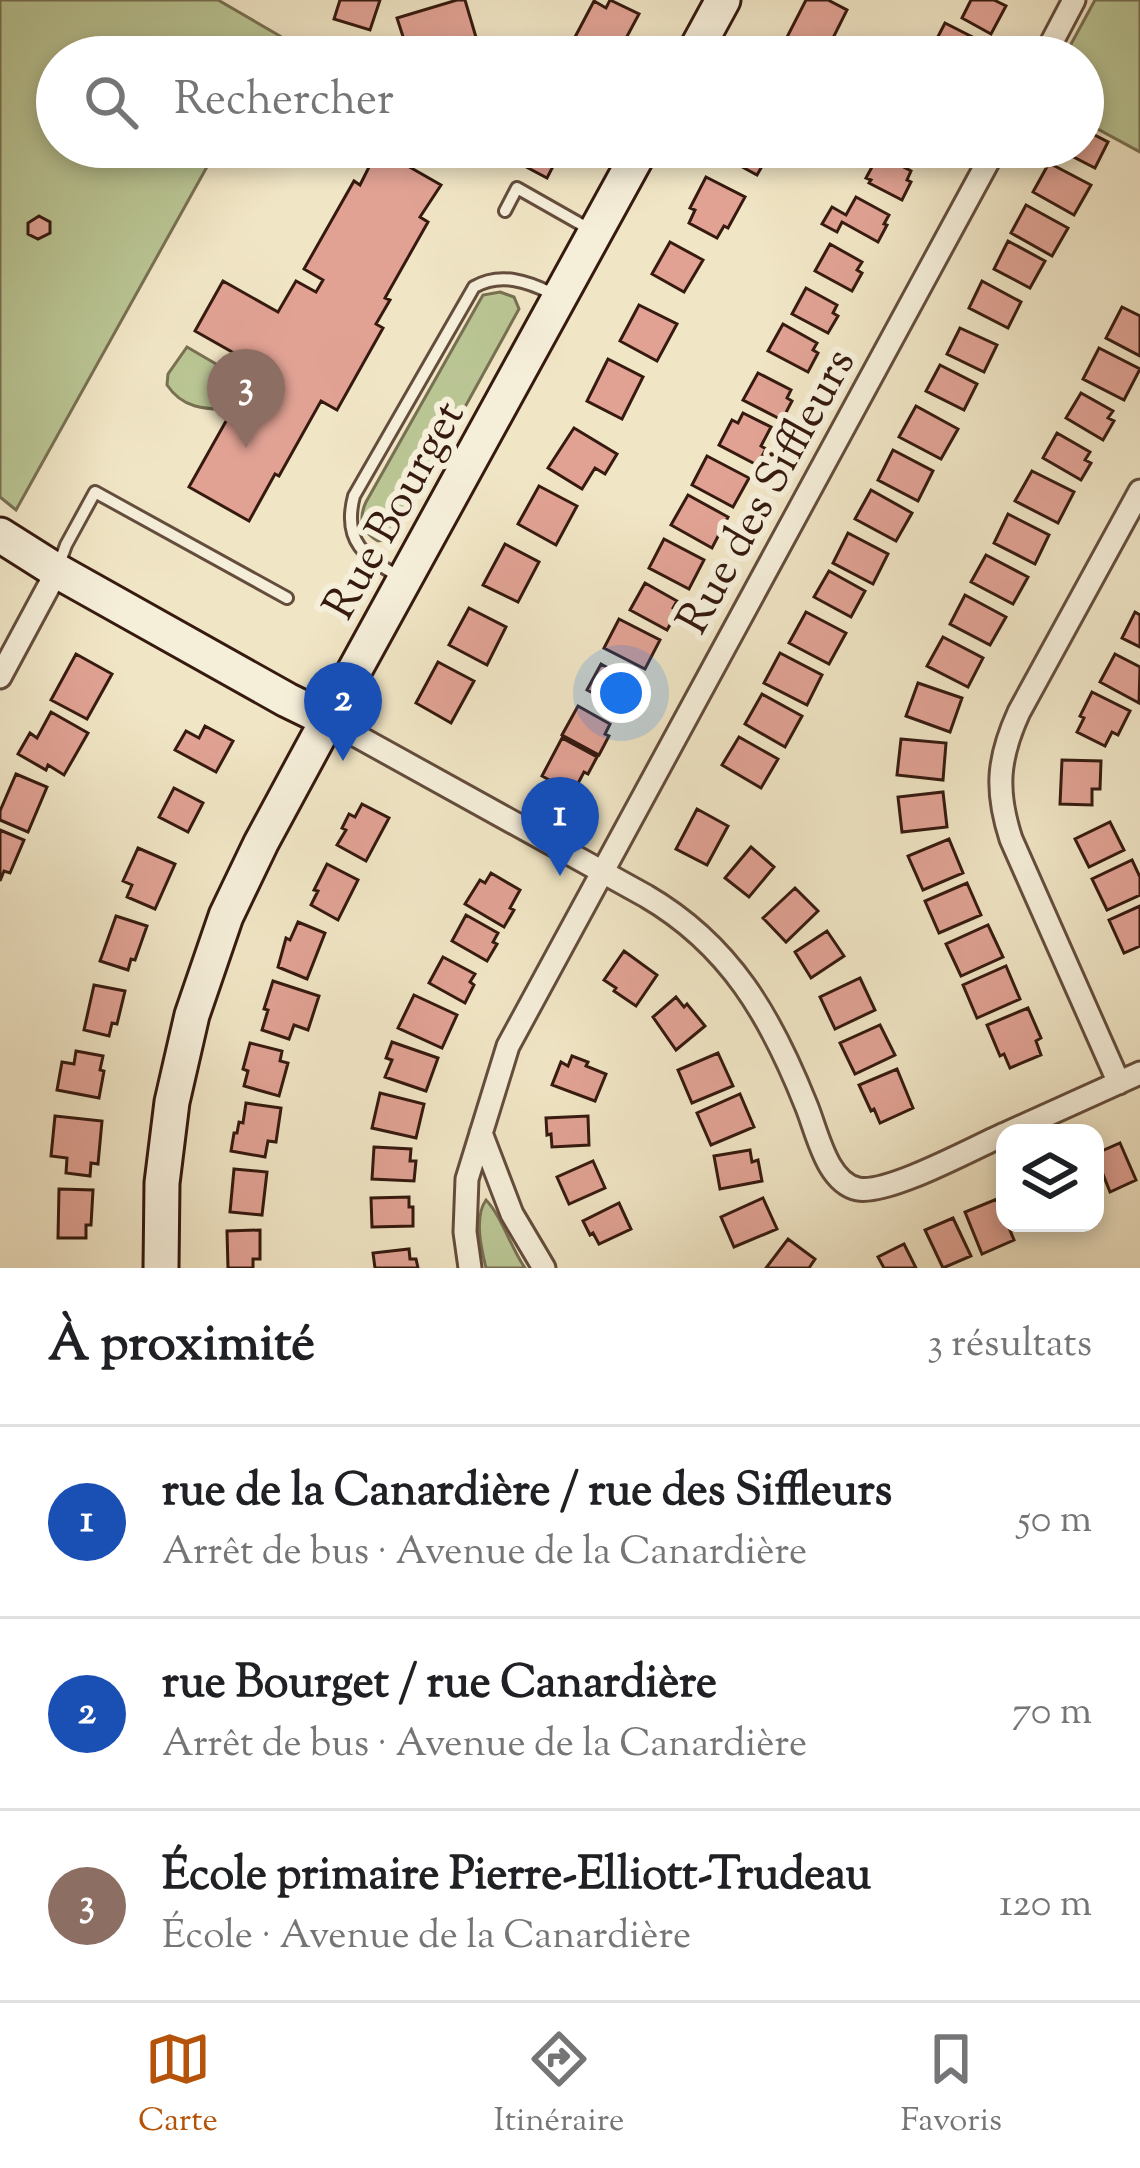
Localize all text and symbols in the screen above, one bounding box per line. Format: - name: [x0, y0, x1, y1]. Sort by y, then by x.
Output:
- search box: [36, 36, 1104, 168]
- icon: search: [78, 69, 144, 135]
- text: Rechercher: [174, 70, 394, 135]
- street label: Rue des Siffleurs: [663, 338, 874, 647]
- pin: 3: [207, 349, 285, 448]
- street label: Rue Bourget: [310, 390, 484, 633]
- pin: 2: [304, 662, 382, 761]
- your location: [591, 663, 651, 723]
- pin: 1: [521, 777, 599, 876]
- map controls: [996, 1124, 1104, 1232]
- button: layers: [996, 1124, 1104, 1232]
- text: À proximité: [48, 1310, 315, 1383]
- text: 3 résultats: [927, 1318, 1092, 1374]
- text: rue de la Canardière / rue des Siffleurs: [162, 1461, 892, 1526]
- text: 1: [80, 1494, 94, 1550]
- text: 50 m: [1017, 1494, 1092, 1550]
- text: Arrêt de bus · Avenue de la Canardière: [162, 1526, 807, 1582]
- text: rue Bourget / rue Canardière: [162, 1653, 717, 1718]
- text: 2: [78, 1686, 96, 1742]
- text: 70 m: [1012, 1686, 1092, 1742]
- text: Arrêt de bus · Avenue de la Canardière: [162, 1718, 807, 1774]
- text: École primaire Pierre-Elliott-Trudeau: [162, 1845, 871, 1910]
- text: 3: [79, 1878, 95, 1934]
- text: 120 m: [999, 1878, 1092, 1934]
- text: École · Avenue de la Canardière: [162, 1910, 691, 1966]
- tab: Carte: [138, 2026, 218, 2146]
- tab: Itinéraire: [494, 2026, 624, 2146]
- tab: Favoris: [900, 2026, 1002, 2146]

